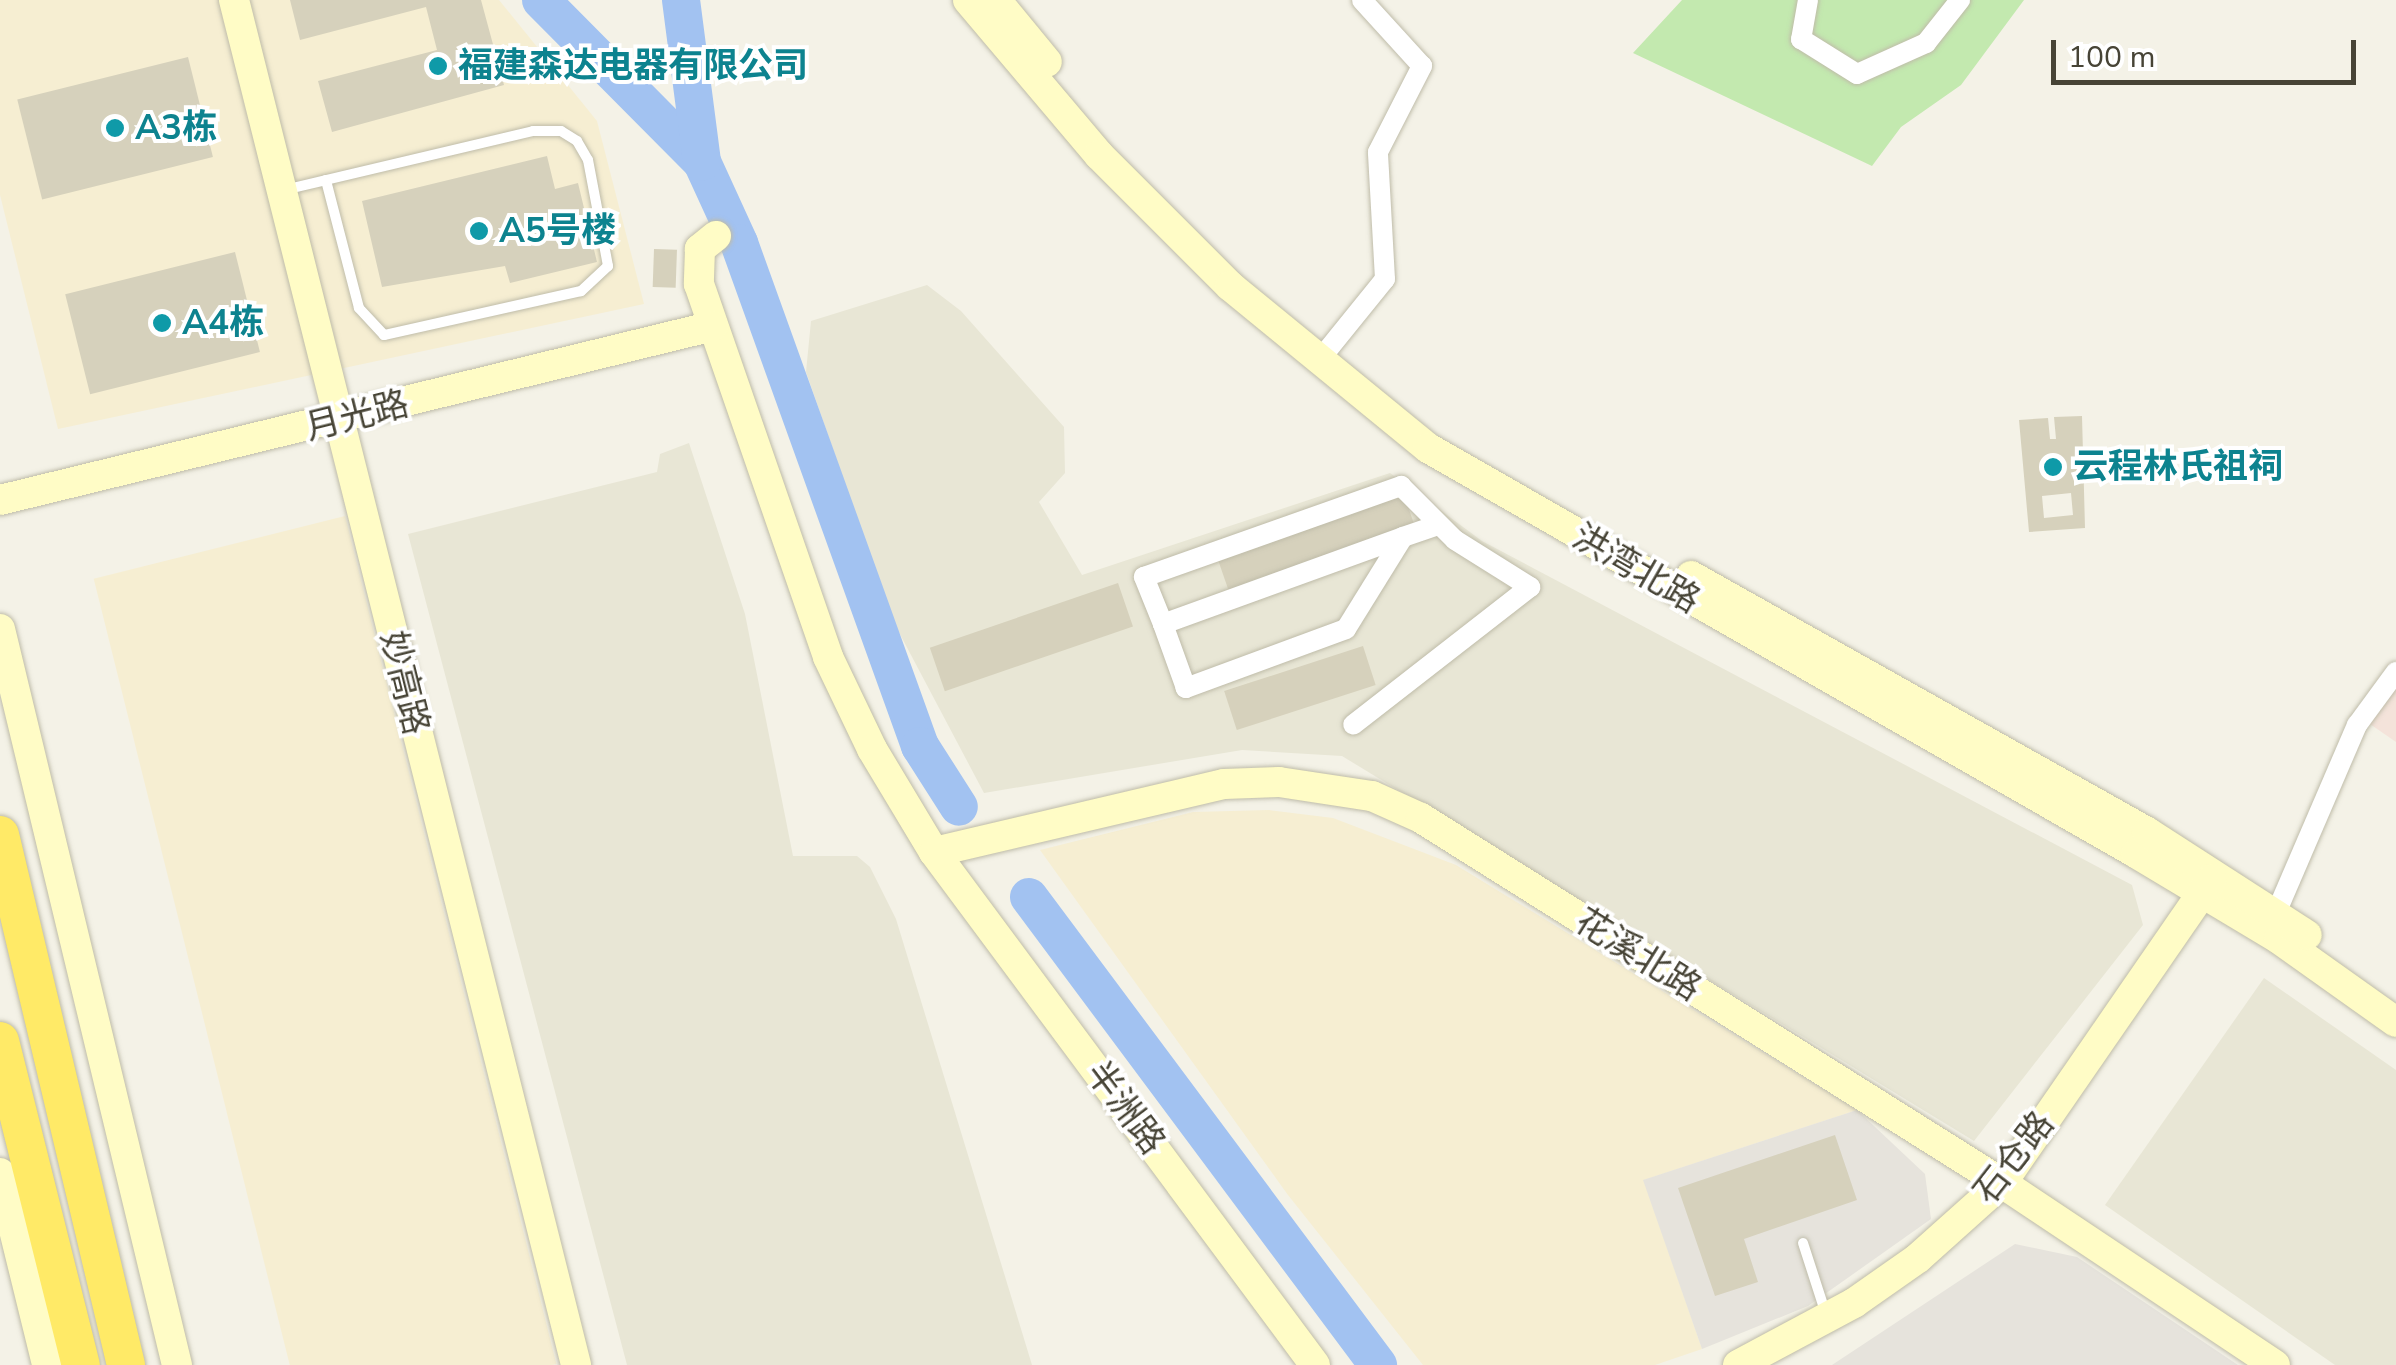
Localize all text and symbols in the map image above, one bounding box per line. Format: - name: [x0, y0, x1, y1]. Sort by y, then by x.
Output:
- scale bar: [2056, 20, 2361, 82]
- text: 100 m: [2068, 37, 2155, 78]
- place label: 福建森达电器有限公司: [458, 45, 808, 87]
- marker: 福建森达电器有限公司: [427, 55, 449, 77]
- place label: A3栋: [135, 107, 217, 149]
- marker: A3栋: [104, 117, 126, 139]
- place label: A5号楼: [499, 210, 616, 252]
- marker: A5号楼: [468, 220, 490, 242]
- place label: A4栋: [182, 302, 264, 344]
- marker: A4栋: [151, 312, 173, 334]
- street label: 月光路: [301, 383, 413, 449]
- place label: 云程林氏祖祠: [2073, 446, 2283, 488]
- marker: 云程林氏祖祠: [2042, 456, 2064, 478]
- street label: 洪湾北路: [1565, 516, 1707, 622]
- street label: 妙高路: [371, 627, 437, 739]
- street label: 花溪北路: [1568, 900, 1708, 1010]
- street label: 半洲路: [1077, 1053, 1173, 1163]
- street label: 石仓路: [1965, 1104, 2063, 1212]

